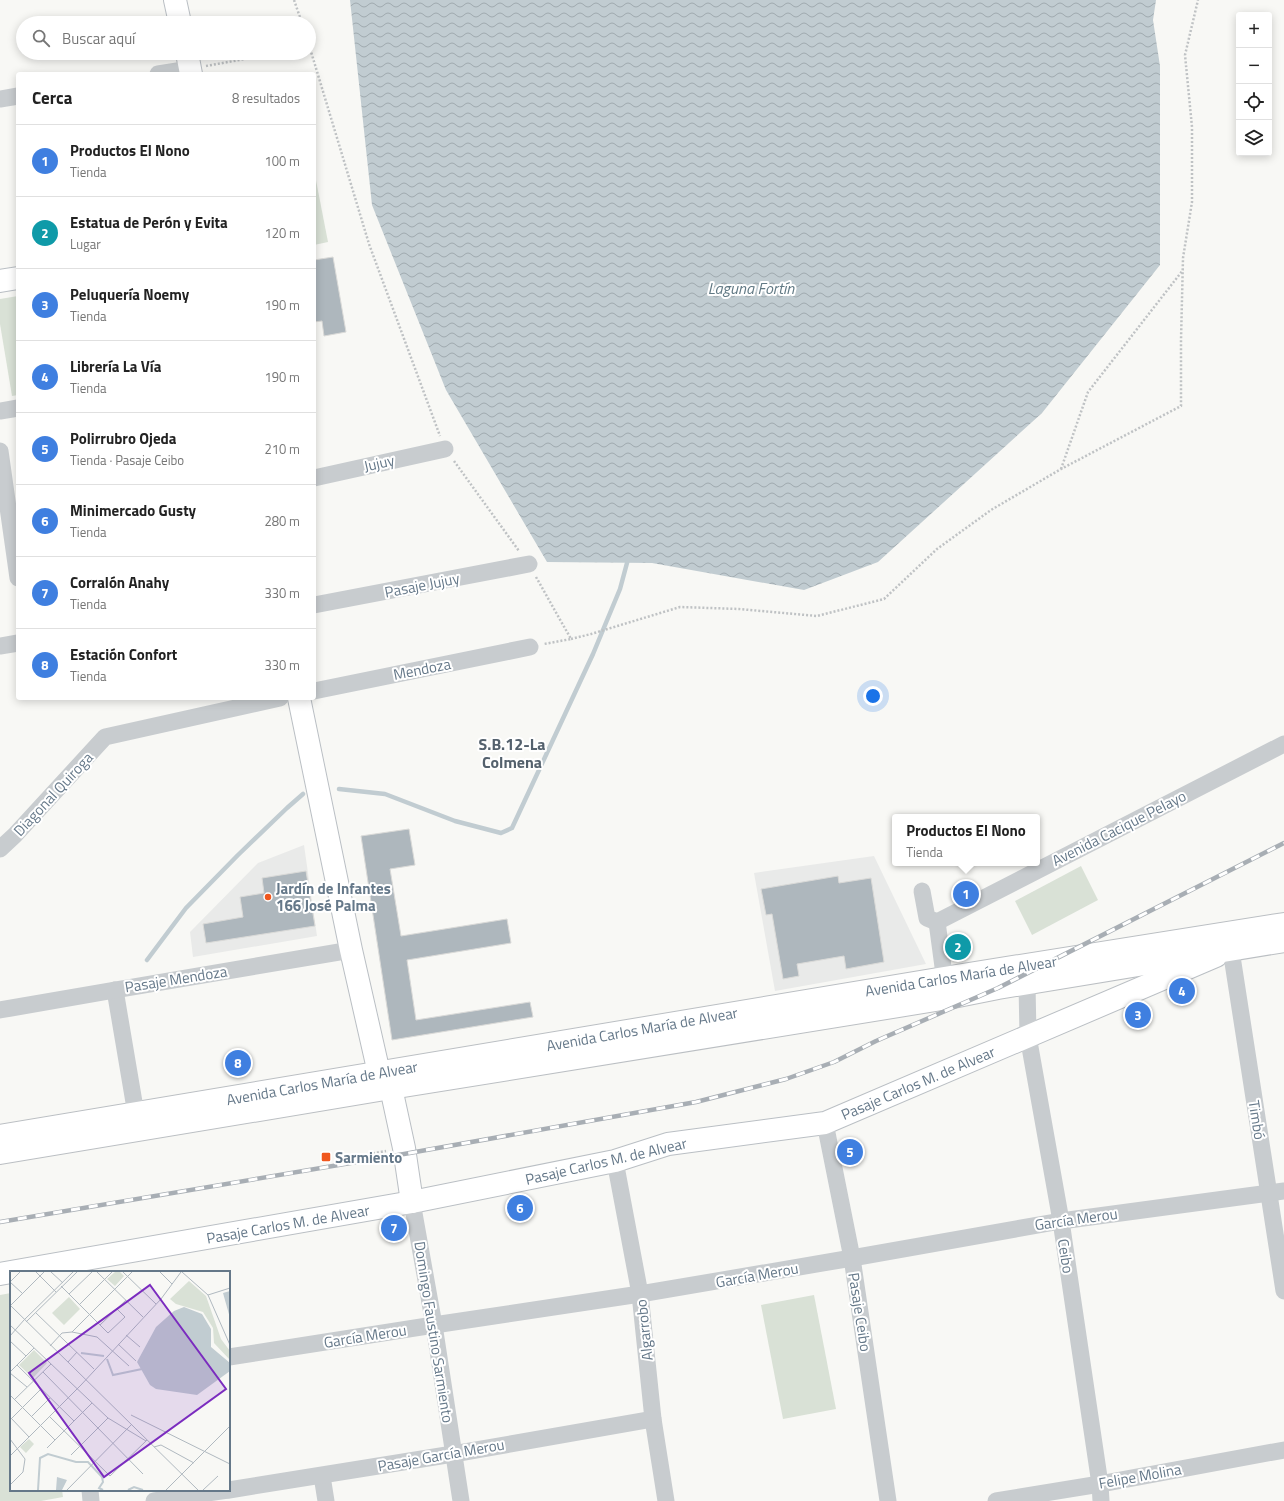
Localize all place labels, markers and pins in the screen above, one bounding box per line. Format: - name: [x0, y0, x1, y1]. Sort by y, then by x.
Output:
- place label: Jardín de Infantes 166 José Palma: [276, 877, 391, 917]
- pin: 1: [953, 879, 979, 909]
- marker: Jardín de Infantes 166 José Palma: [263, 892, 273, 902]
- pin: 2: [945, 932, 971, 962]
- pin: 4: [1169, 976, 1195, 1006]
- pin: 3: [1125, 1000, 1151, 1030]
- pin: 8: [225, 1048, 251, 1078]
- pin: 5: [837, 1137, 863, 1167]
- place label: Sarmiento: [335, 1146, 402, 1169]
- marker: Sarmiento: [320, 1151, 332, 1163]
- pin: 6: [507, 1193, 533, 1223]
- pin: 7: [381, 1213, 407, 1243]

